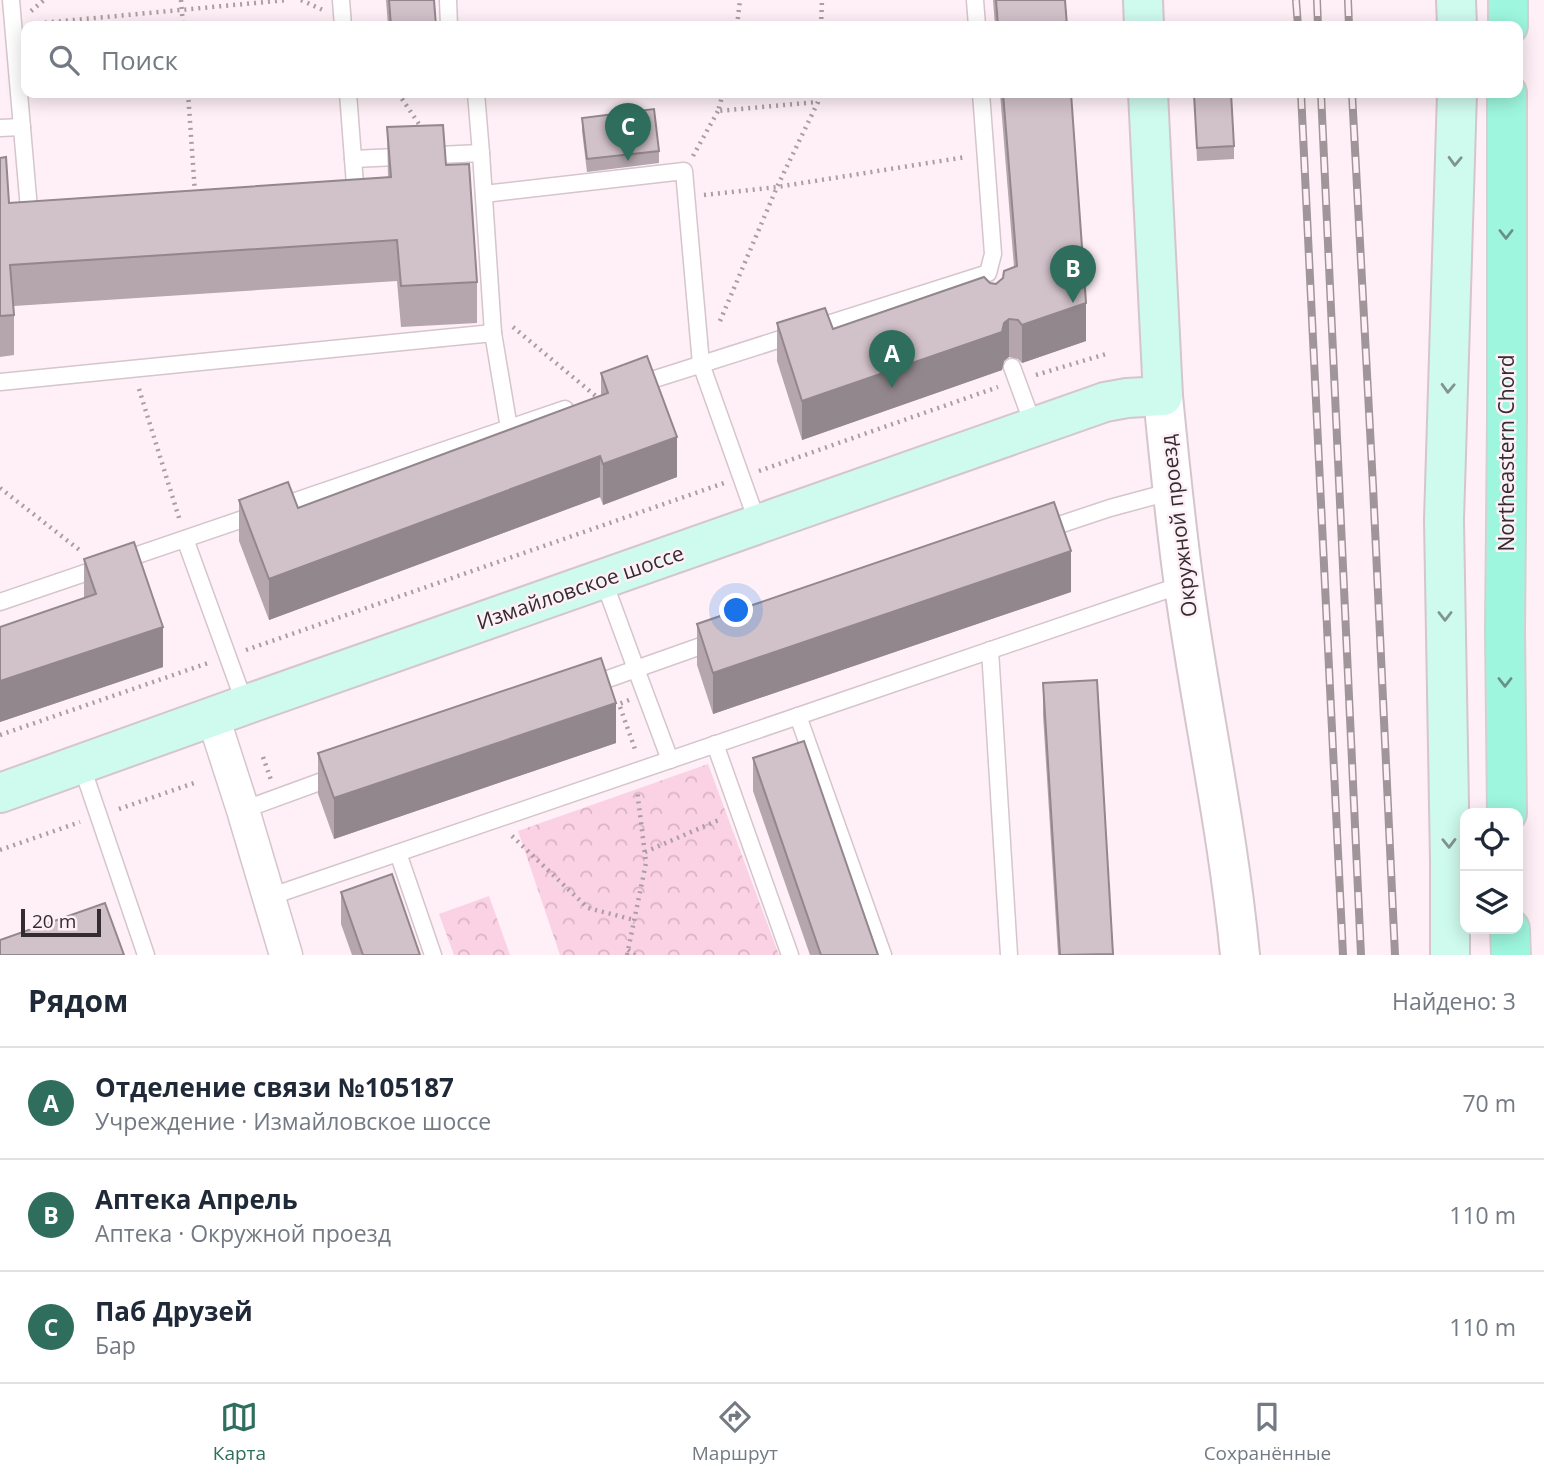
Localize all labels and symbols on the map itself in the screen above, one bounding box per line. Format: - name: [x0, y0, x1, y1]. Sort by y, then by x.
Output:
- pin: C: [605, 103, 651, 161]
- one-way arrow: [1447, 156, 1462, 167]
- one-way arrow: [1499, 229, 1514, 240]
- pin: B: [1050, 245, 1096, 303]
- pin: A: [869, 330, 915, 388]
- street label: Northeastern Chord: [1492, 354, 1520, 552]
- one-way arrow: [1440, 383, 1455, 394]
- street label: Окружной проезд: [1153, 433, 1203, 619]
- street label: Измайловское шоссе: [473, 538, 687, 636]
- your location: [719, 593, 753, 627]
- one-way arrow: [1437, 611, 1452, 622]
- one-way arrow: [1497, 678, 1513, 688]
- one-way arrow: [1442, 838, 1457, 849]
- scale bar: [21, 906, 102, 938]

